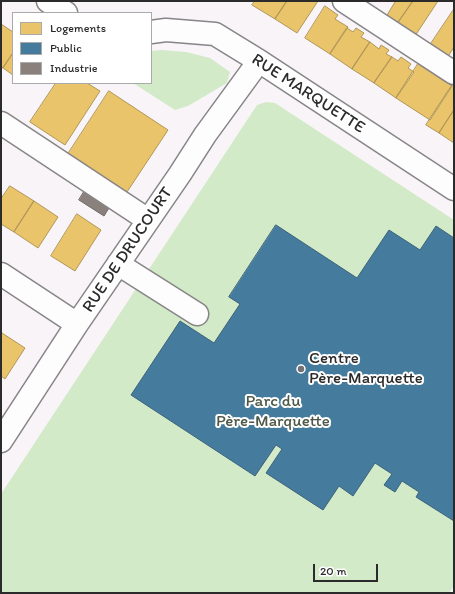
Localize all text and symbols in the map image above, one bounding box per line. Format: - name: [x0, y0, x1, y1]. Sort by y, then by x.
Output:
- legend: [12, 12, 152, 84]
- text: Logements: [50, 21, 106, 35]
- text: Public: [50, 41, 82, 55]
- street label: RUE MARQUETTE: [247, 50, 369, 138]
- text: Industrie: [50, 61, 98, 75]
- street label: RUE DE DRUCOURT: [79, 183, 177, 317]
- place label: Centre Père-Marquette: [309, 349, 423, 389]
- marker: Centre Père-Marquette: [296, 364, 306, 374]
- park label: Parc du Père-Marquette: [216, 392, 330, 432]
- scale bar: [315, 556, 380, 582]
- text: 20 m: [320, 564, 347, 578]

